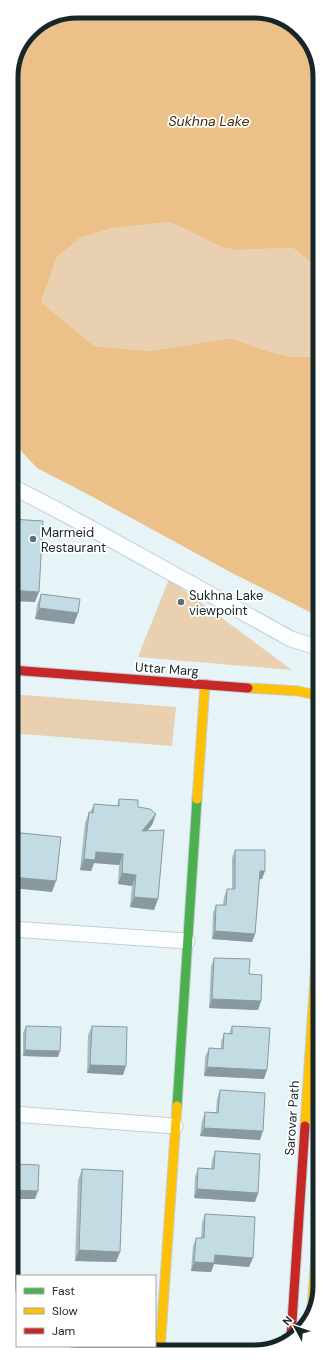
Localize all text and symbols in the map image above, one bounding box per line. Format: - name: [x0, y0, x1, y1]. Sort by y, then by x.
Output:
- water label: Sukhna Lake: [168, 112, 250, 130]
- place label: Marmeid Restaurant: [41, 524, 106, 556]
- marker: Marmeid Restaurant: [28, 534, 38, 544]
- place label: Sukhna Lake viewpoint: [189, 587, 263, 619]
- marker: Sukhna Lake viewpoint: [176, 597, 186, 607]
- street label: Uttar Marg: [135, 658, 199, 680]
- street label: Sarovar Path: [281, 1080, 303, 1156]
- legend: [16, 1275, 156, 1347]
- text: Fast: [52, 1283, 75, 1299]
- text: Slow: [52, 1303, 78, 1319]
- north arrow: [275, 1307, 315, 1347]
- text: N: [279, 1313, 295, 1328]
- text: Jam: [52, 1323, 75, 1339]

